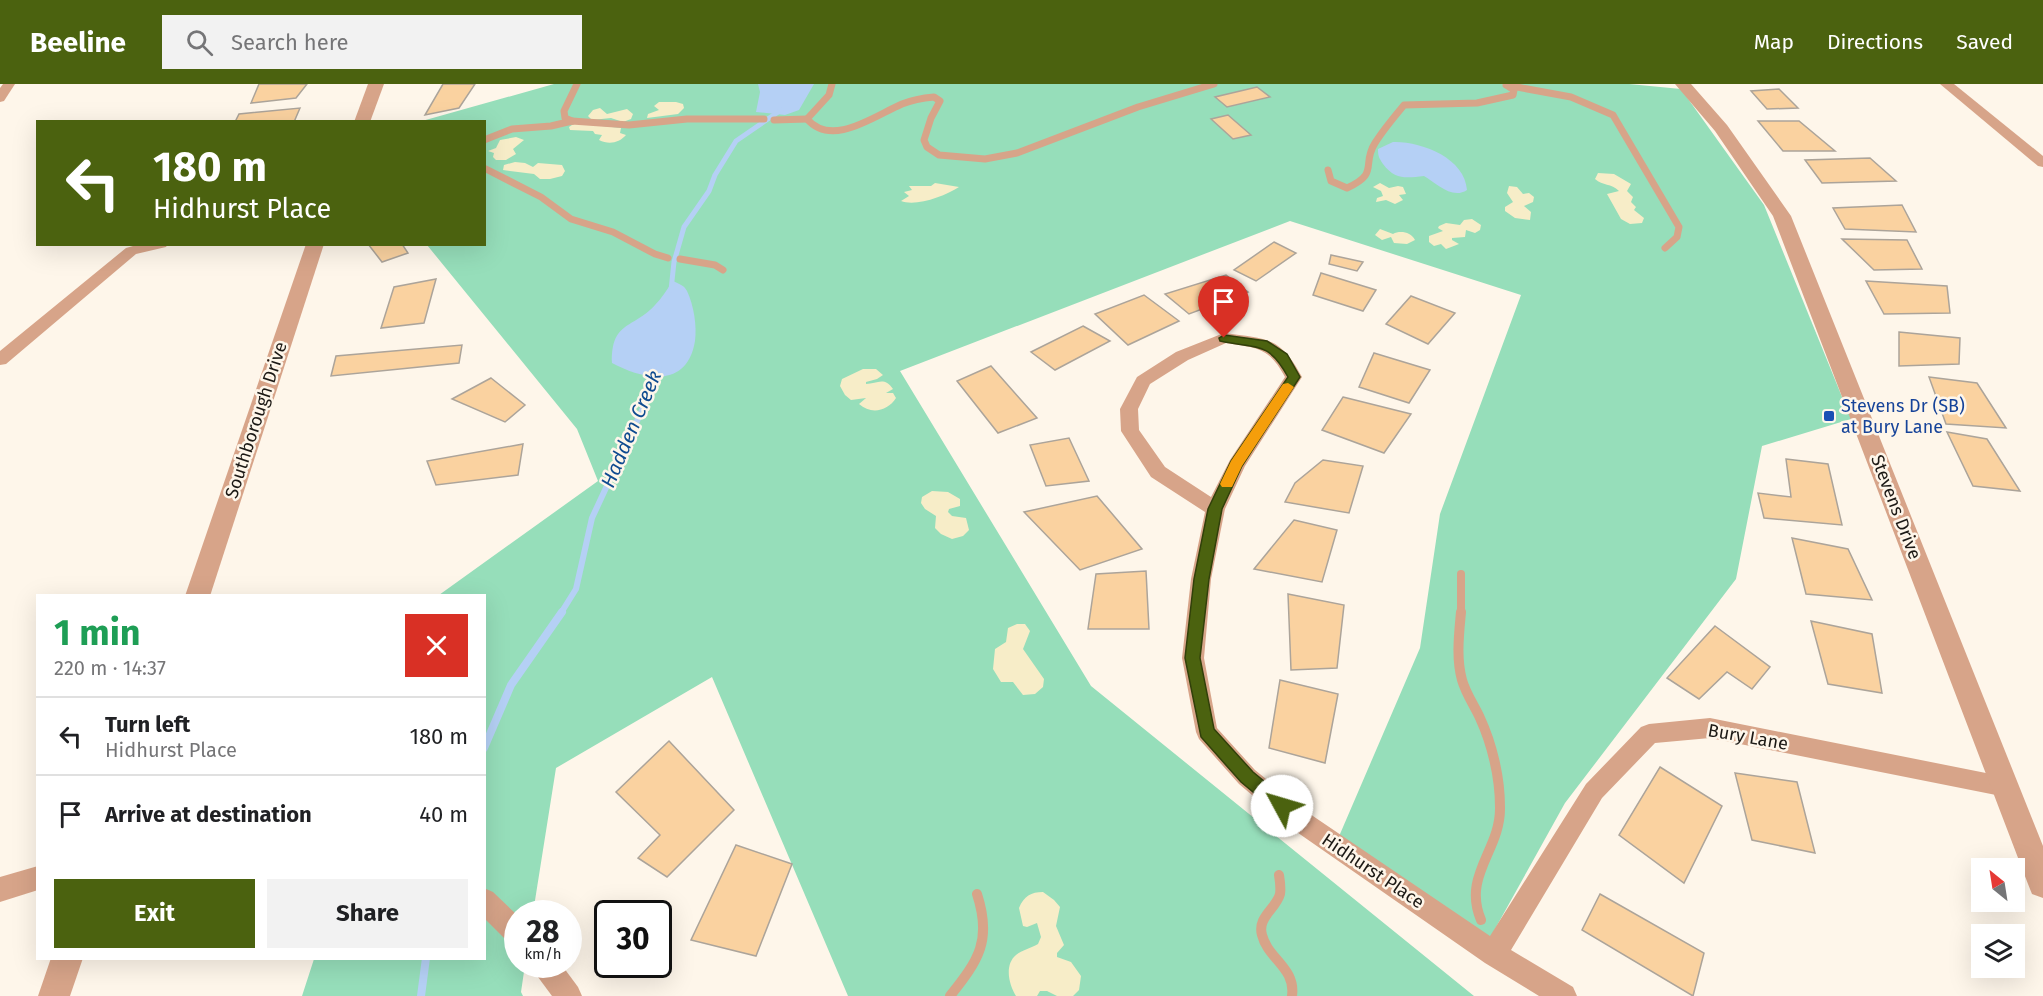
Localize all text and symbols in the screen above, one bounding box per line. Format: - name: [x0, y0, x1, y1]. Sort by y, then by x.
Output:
- search box: [162, 15, 582, 69]
- text: Beeline: [30, 26, 126, 59]
- icon: search: [183, 26, 216, 59]
- text: Search here: [231, 29, 349, 56]
- text: Map: [1754, 29, 1794, 55]
- text: Directions: [1827, 29, 1923, 55]
- text: Saved: [1956, 29, 2013, 55]
- text: 180 m: [153, 142, 267, 192]
- icon: left: [54, 144, 132, 222]
- text: Hidhurst Place: [153, 193, 331, 225]
- pin: [1198, 276, 1249, 338]
- icon: arrive: [1207, 285, 1240, 318]
- street label: Southborough Drive: [220, 339, 292, 501]
- water label: Hadden Creek: [596, 367, 666, 491]
- place label: Stevens Dr (SB) at Bury Lane: [1841, 395, 1965, 438]
- marker: Stevens Dr (SB) at Bury Lane: [1822, 409, 1836, 423]
- street label: Stevens Drive: [1866, 452, 1926, 562]
- text: 1 min: [54, 611, 141, 655]
- button: close: [405, 614, 468, 677]
- text: 220 m · 14:37: [54, 656, 166, 680]
- text: Turn left: [105, 711, 190, 738]
- street label: Bury Lane: [1706, 719, 1790, 755]
- icon: left: [54, 720, 87, 753]
- text: 180 m: [409, 723, 468, 750]
- text: Hidhurst Place: [105, 738, 237, 762]
- position arrow: [1250, 774, 1314, 838]
- icon: arrive: [54, 798, 87, 831]
- text: Arrive at destination: [105, 801, 312, 828]
- text: 40 m: [419, 801, 468, 828]
- street label: Hidhurst Place: [1318, 829, 1428, 913]
- north arrow: [1971, 858, 2025, 912]
- map controls: [1971, 858, 2025, 978]
- button: Exit: [54, 879, 255, 948]
- button: Share: [267, 879, 468, 948]
- speed limit sign: 30: [594, 900, 672, 978]
- text: 28: [527, 914, 559, 950]
- button: layers: [1971, 924, 2025, 978]
- text: km/h: [524, 945, 562, 963]

